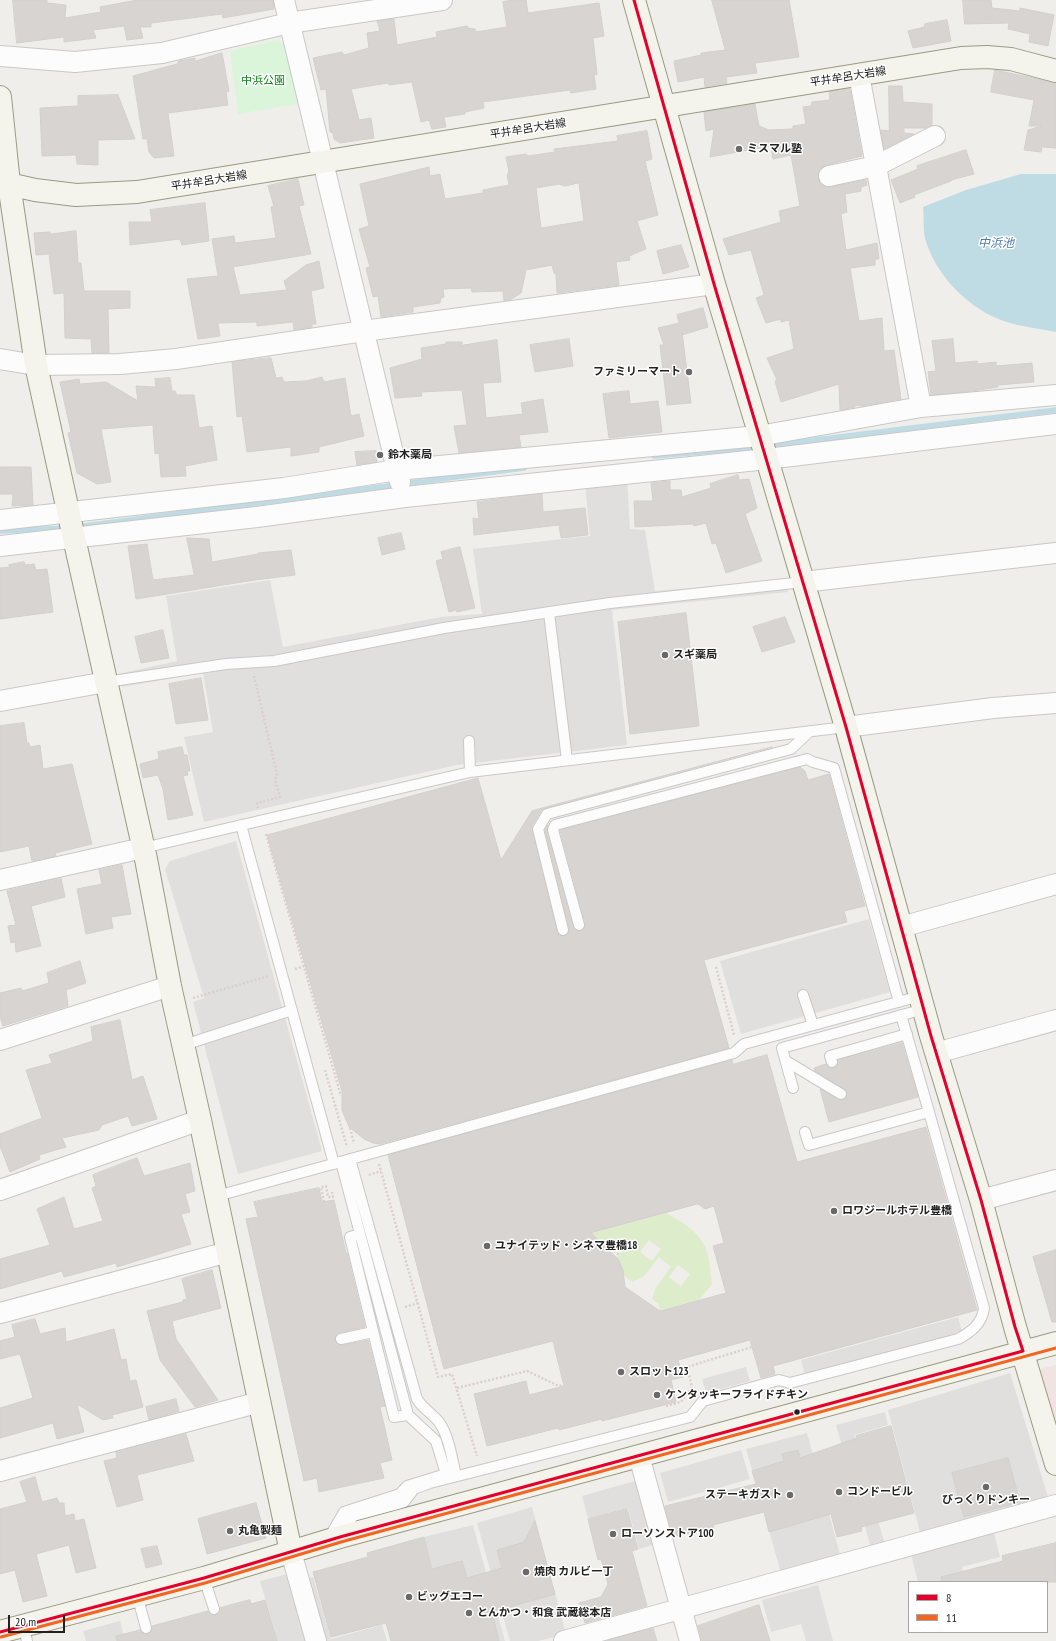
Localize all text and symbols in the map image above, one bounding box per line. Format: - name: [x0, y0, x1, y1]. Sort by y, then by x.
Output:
- street label: 平井牟呂大岩線: [809, 64, 887, 90]
- park label: 中浜公園: [241, 74, 285, 88]
- street label: 平井牟呂大岩線: [489, 116, 567, 142]
- place label: ミスマル塾: [747, 142, 802, 156]
- marker: ミスマル塾: [734, 144, 744, 154]
- street label: 平井牟呂大岩線: [170, 168, 248, 194]
- water label: 中浜池: [978, 237, 1014, 251]
- place label: ファミリーマート: [593, 365, 681, 379]
- marker: ファミリーマート: [684, 367, 694, 377]
- place label: 鈴木薬局: [388, 448, 432, 462]
- marker: 鈴木薬局: [375, 450, 385, 460]
- place label: スギ薬局: [673, 648, 717, 662]
- marker: スギ薬局: [660, 650, 670, 660]
- place label: ロワジールホテル豊橋: [842, 1204, 952, 1218]
- marker: ロワジールホテル豊橋: [829, 1206, 839, 1216]
- place label: ユナイテッド・シネマ豊橋18: [495, 1239, 638, 1253]
- marker: ユナイテッド・シネマ豊橋18: [482, 1241, 492, 1251]
- place label: スロット123: [629, 1365, 689, 1379]
- marker: スロット123: [616, 1367, 626, 1377]
- place label: ケンタッキーフライドチキン: [665, 1388, 808, 1402]
- marker: ケンタッキーフライドチキン: [652, 1390, 662, 1400]
- unlabelled marker: [792, 1407, 802, 1417]
- marker: びっくりドンキー: [981, 1482, 991, 1492]
- place label: コンドービル: [847, 1485, 913, 1499]
- marker: コンドービル: [834, 1487, 844, 1497]
- place label: ステーキガスト: [705, 1488, 782, 1502]
- marker: ステーキガスト: [785, 1490, 795, 1500]
- place label: びっくりドンキー: [942, 1493, 1030, 1507]
- place label: 丸亀製麺: [238, 1524, 282, 1538]
- marker: 丸亀製麺: [225, 1526, 235, 1536]
- place label: ローソンストア100: [621, 1527, 714, 1541]
- marker: ローソンストア100: [608, 1529, 618, 1539]
- place label: 焼肉 カルビ一丁: [534, 1565, 613, 1579]
- marker: 焼肉 カルビ一丁: [521, 1567, 531, 1577]
- legend: [908, 1581, 1048, 1633]
- place label: ビッグエコー: [417, 1590, 483, 1604]
- text: 8: [946, 1590, 951, 1605]
- marker: ビッグエコー: [404, 1592, 414, 1602]
- place label: とんかつ・和食 武蔵総本店: [477, 1606, 611, 1620]
- scale bar: [10, 1607, 67, 1633]
- marker: とんかつ・和食 武蔵総本店: [464, 1608, 474, 1618]
- text: 11: [946, 1610, 957, 1625]
- text: 20 m: [15, 1614, 36, 1629]

